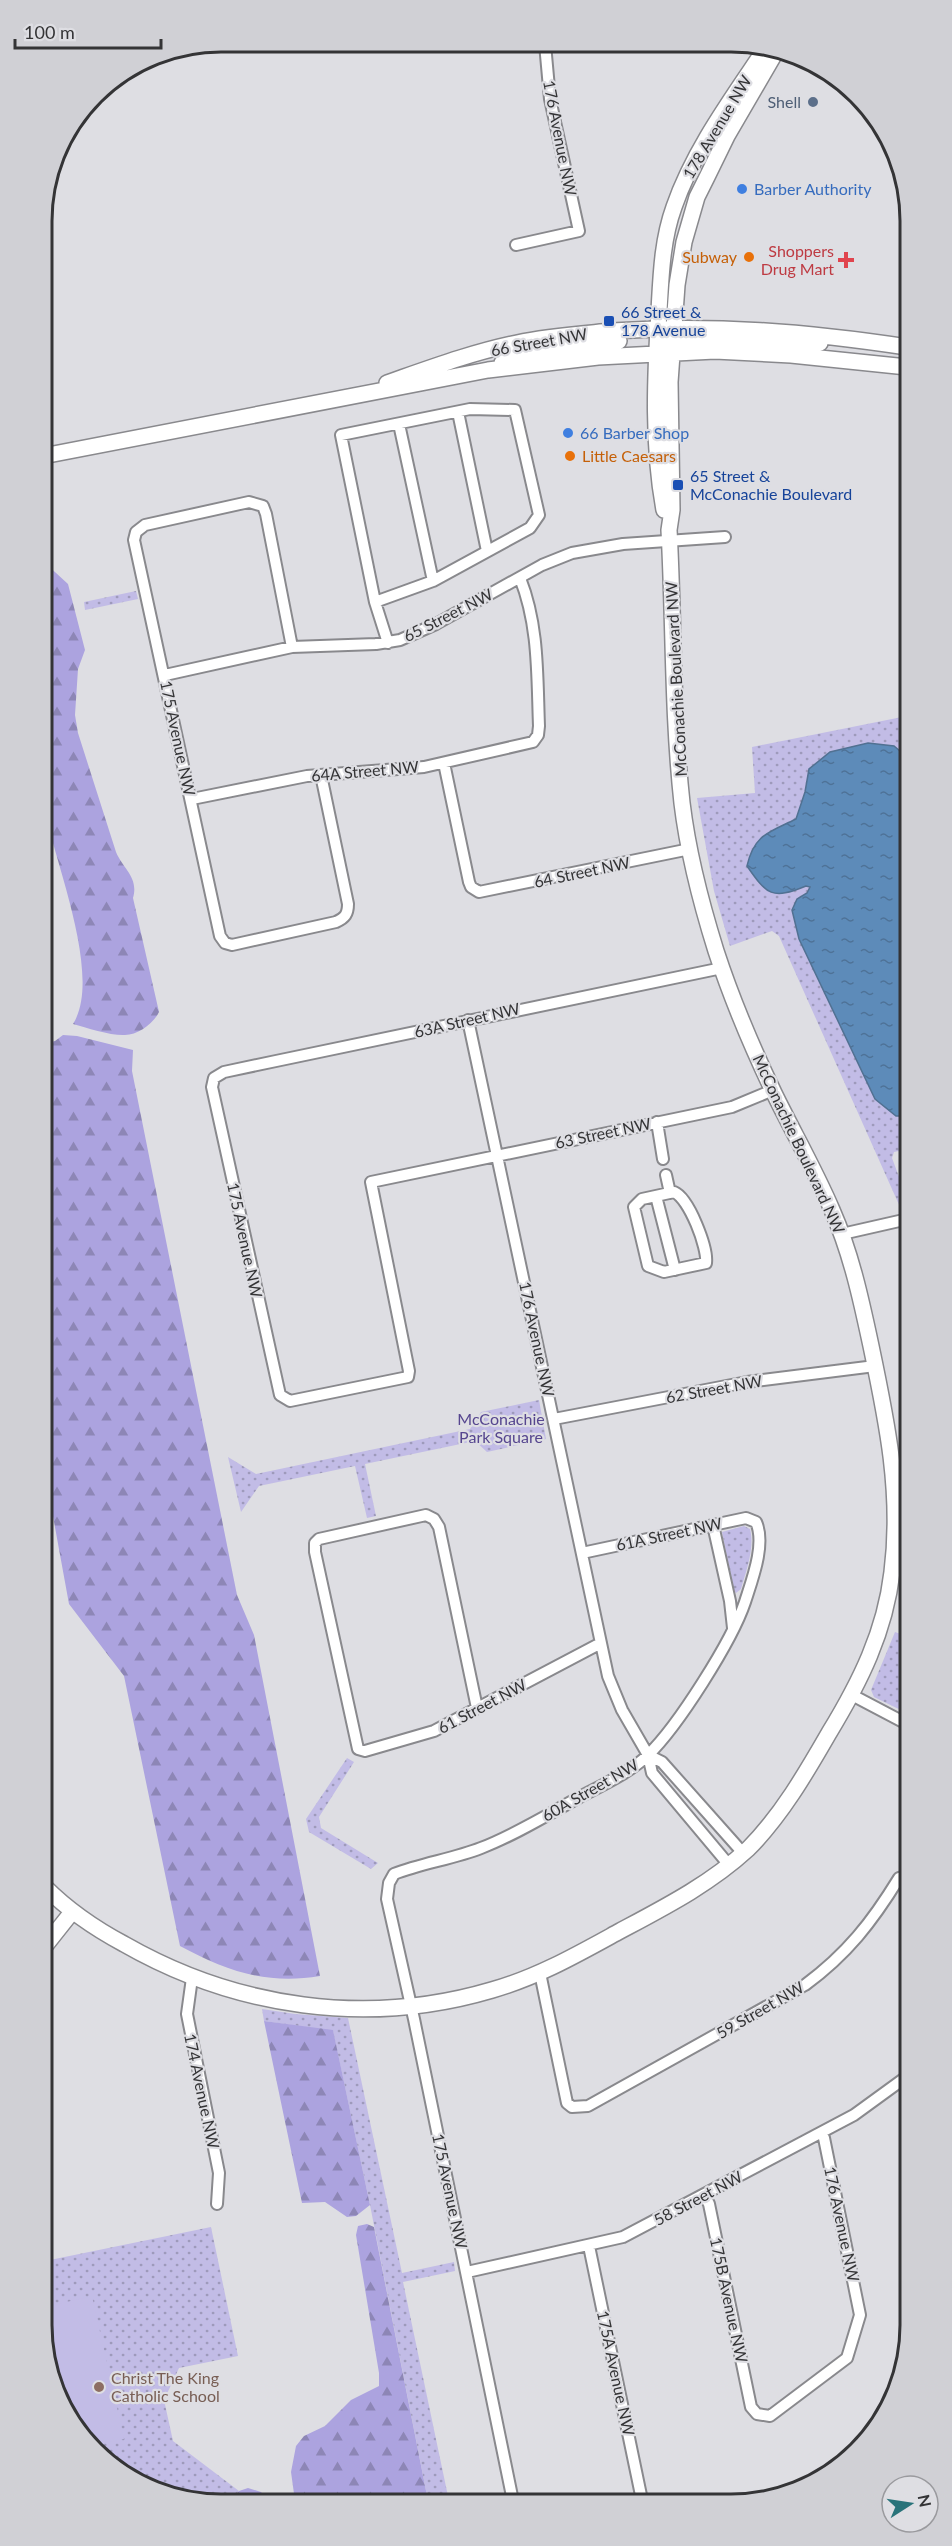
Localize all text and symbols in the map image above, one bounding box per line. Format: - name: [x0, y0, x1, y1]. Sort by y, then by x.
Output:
- scale bar: [15, 12, 160, 50]
- text: 100 m: [24, 21, 75, 43]
- street label: 178 Avenue NW: [678, 71, 755, 182]
- street label: 176 Avenue NW: [540, 79, 581, 198]
- place label: Shell: [768, 92, 801, 111]
- marker: Shell: [806, 95, 820, 109]
- place label: Barber Authority: [754, 179, 872, 198]
- marker: Barber Authority: [735, 182, 749, 196]
- place label: Shoppers Drug Mart: [761, 241, 834, 278]
- place label: Subway: [682, 247, 738, 266]
- marker: Subway: [742, 250, 756, 264]
- marker: Shoppers Drug Mart: [839, 253, 853, 267]
- place label: 66 Street & 178 Avenue: [621, 302, 705, 339]
- marker: 66 Street & 178 Avenue: [602, 314, 616, 328]
- street label: 66 Street NW: [489, 324, 589, 359]
- place label: 66 Barber Shop: [580, 423, 689, 442]
- marker: 66 Barber Shop: [561, 426, 575, 440]
- place label: Little Caesars: [582, 446, 676, 465]
- marker: Little Caesars: [563, 449, 577, 463]
- place label: 65 Street & McConachie Boulevard: [690, 466, 852, 503]
- marker: 65 Street & McConachie Boulevard: [671, 478, 685, 492]
- street label: McConachie Boulevard NW: [661, 581, 690, 777]
- street label: 65 Street NW: [400, 584, 496, 645]
- street label: 175 Avenue NW: [157, 679, 200, 798]
- street label: 64A Street NW: [310, 756, 420, 785]
- street label: 64 Street NW: [532, 852, 632, 891]
- street label: 63A Street NW: [412, 998, 522, 1041]
- street label: McConachie Boulevard NW: [750, 1051, 849, 1237]
- street label: 63 Street NW: [553, 1113, 653, 1152]
- street label: 175 Avenue NW: [224, 1181, 267, 1300]
- street label: 176 Avenue NW: [516, 1280, 559, 1399]
- street label: 62 Street NW: [664, 1371, 764, 1406]
- park label: McConachie Park Square: [457, 1409, 545, 1446]
- street label: 61A Street NW: [614, 1513, 724, 1554]
- street label: 61 Street NW: [434, 1674, 530, 1737]
- street label: 60A Street NW: [538, 1754, 642, 1825]
- street label: 59 Street NW: [713, 1977, 807, 2042]
- street label: 174 Avenue NW: [181, 2032, 224, 2151]
- street label: 175 Avenue NW: [429, 2132, 472, 2251]
- street label: 176 Avenue NW: [821, 2165, 864, 2284]
- street label: 58 Street NW: [650, 2166, 746, 2229]
- street label: 175B Avenue NW: [707, 2236, 752, 2365]
- street label: 175A Avenue NW: [594, 2309, 639, 2438]
- place label: Christ The King Catholic School: [111, 2368, 220, 2405]
- marker: Christ The King Catholic School: [92, 2380, 106, 2394]
- north arrow: [880, 2474, 940, 2534]
- text: N: [915, 2493, 936, 2509]

